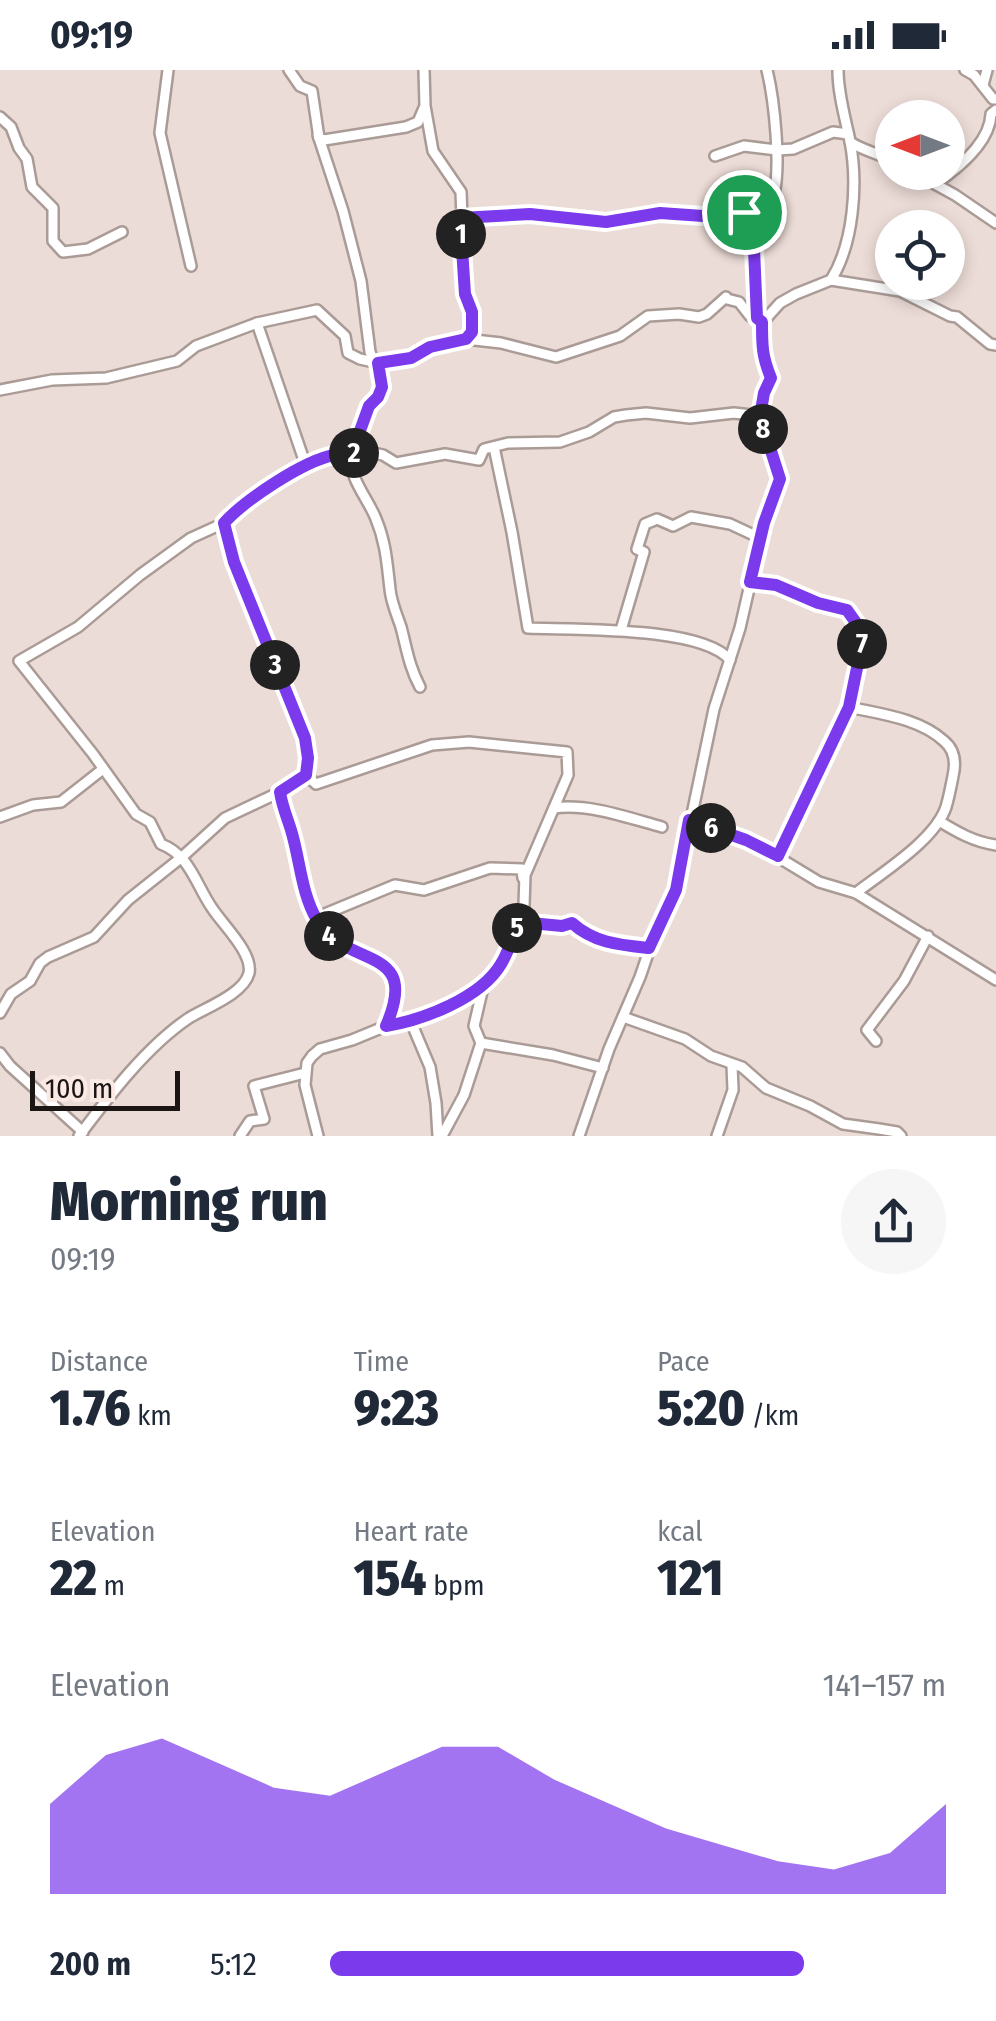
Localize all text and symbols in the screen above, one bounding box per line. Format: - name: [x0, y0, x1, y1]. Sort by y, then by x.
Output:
- text: 09:19: [50, 12, 133, 58]
- north arrow: [875, 100, 965, 190]
- map controls: [875, 100, 965, 300]
- pin: [702, 170, 787, 255]
- icon: arrive: [717, 185, 772, 240]
- pin: 1: [436, 209, 486, 259]
- button: locate: [875, 210, 965, 300]
- text: 1: [455, 217, 467, 250]
- pin: 8: [738, 404, 788, 454]
- text: 8: [756, 412, 770, 445]
- pin: 2: [329, 428, 379, 478]
- text: 2: [348, 436, 360, 469]
- pin: 7: [837, 619, 887, 669]
- text: 7: [856, 627, 868, 660]
- pin: 3: [250, 640, 300, 690]
- text: 3: [268, 648, 282, 681]
- pin: 6: [686, 803, 736, 853]
- text: 6: [704, 811, 718, 844]
- pin: 5: [492, 903, 542, 953]
- pin: 4: [304, 911, 354, 961]
- text: 5: [510, 911, 524, 944]
- text: 4: [322, 919, 336, 952]
- scale bar: [30, 1066, 180, 1110]
- text: 100 m: [45, 1072, 113, 1105]
- text: Morning run: [50, 1169, 328, 1235]
- button: share: [841, 1169, 946, 1274]
- text: 09:19: [50, 1240, 115, 1278]
- text: Distance: [50, 1345, 148, 1378]
- text: Time: [354, 1345, 409, 1378]
- text: Pace: [657, 1345, 710, 1378]
- text: 1.76: [50, 1378, 131, 1438]
- text: 9:23: [354, 1378, 439, 1438]
- text: 5:20: [657, 1378, 745, 1438]
- text: km: [131, 1399, 172, 1432]
- text: /km: [745, 1399, 799, 1432]
- text: Elevation: [50, 1515, 155, 1548]
- text: Heart rate: [354, 1515, 469, 1548]
- text: kcal: [657, 1515, 703, 1548]
- text: 22: [50, 1548, 97, 1608]
- text: 154: [354, 1548, 427, 1608]
- text: 121: [657, 1548, 723, 1608]
- text: m: [97, 1569, 125, 1602]
- text: bpm: [427, 1569, 484, 1602]
- text: Elevation: [50, 1666, 170, 1704]
- text: 141–157 m: [823, 1666, 946, 1704]
- text: 200 m: [50, 1945, 131, 1983]
- text: 5:12: [210, 1945, 257, 1983]

